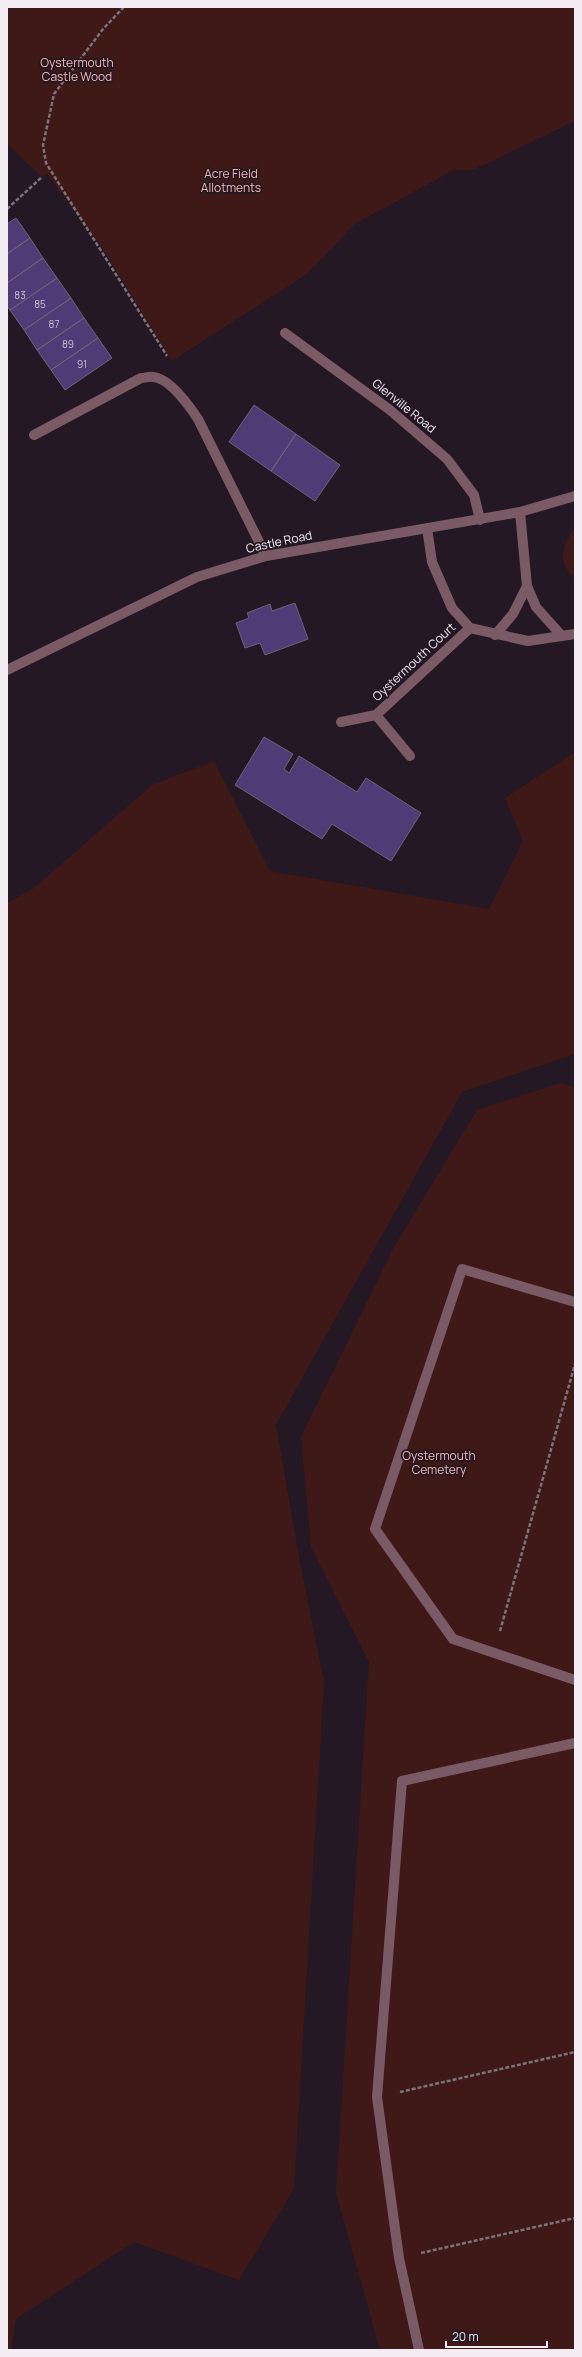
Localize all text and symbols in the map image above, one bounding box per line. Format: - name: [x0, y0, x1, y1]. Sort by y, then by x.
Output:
- park label: Oystermouth Castle Wood: [40, 54, 114, 85]
- park label: Acre Field Allotments: [201, 165, 261, 196]
- house number: 83: [14, 288, 26, 302]
- house number: 85: [34, 297, 46, 311]
- house number: 87: [49, 317, 59, 331]
- house number: 89: [62, 337, 74, 351]
- house number: 91: [77, 357, 87, 371]
- street label: Glenville Road: [369, 375, 440, 437]
- street label: Castle Road: [244, 526, 313, 557]
- street label: Oystermouth Court: [368, 619, 459, 705]
- park label: Oystermouth Cemetery: [402, 1447, 476, 1478]
- scale bar: [446, 2323, 547, 2349]
- text: 20 m: [452, 2328, 479, 2345]

